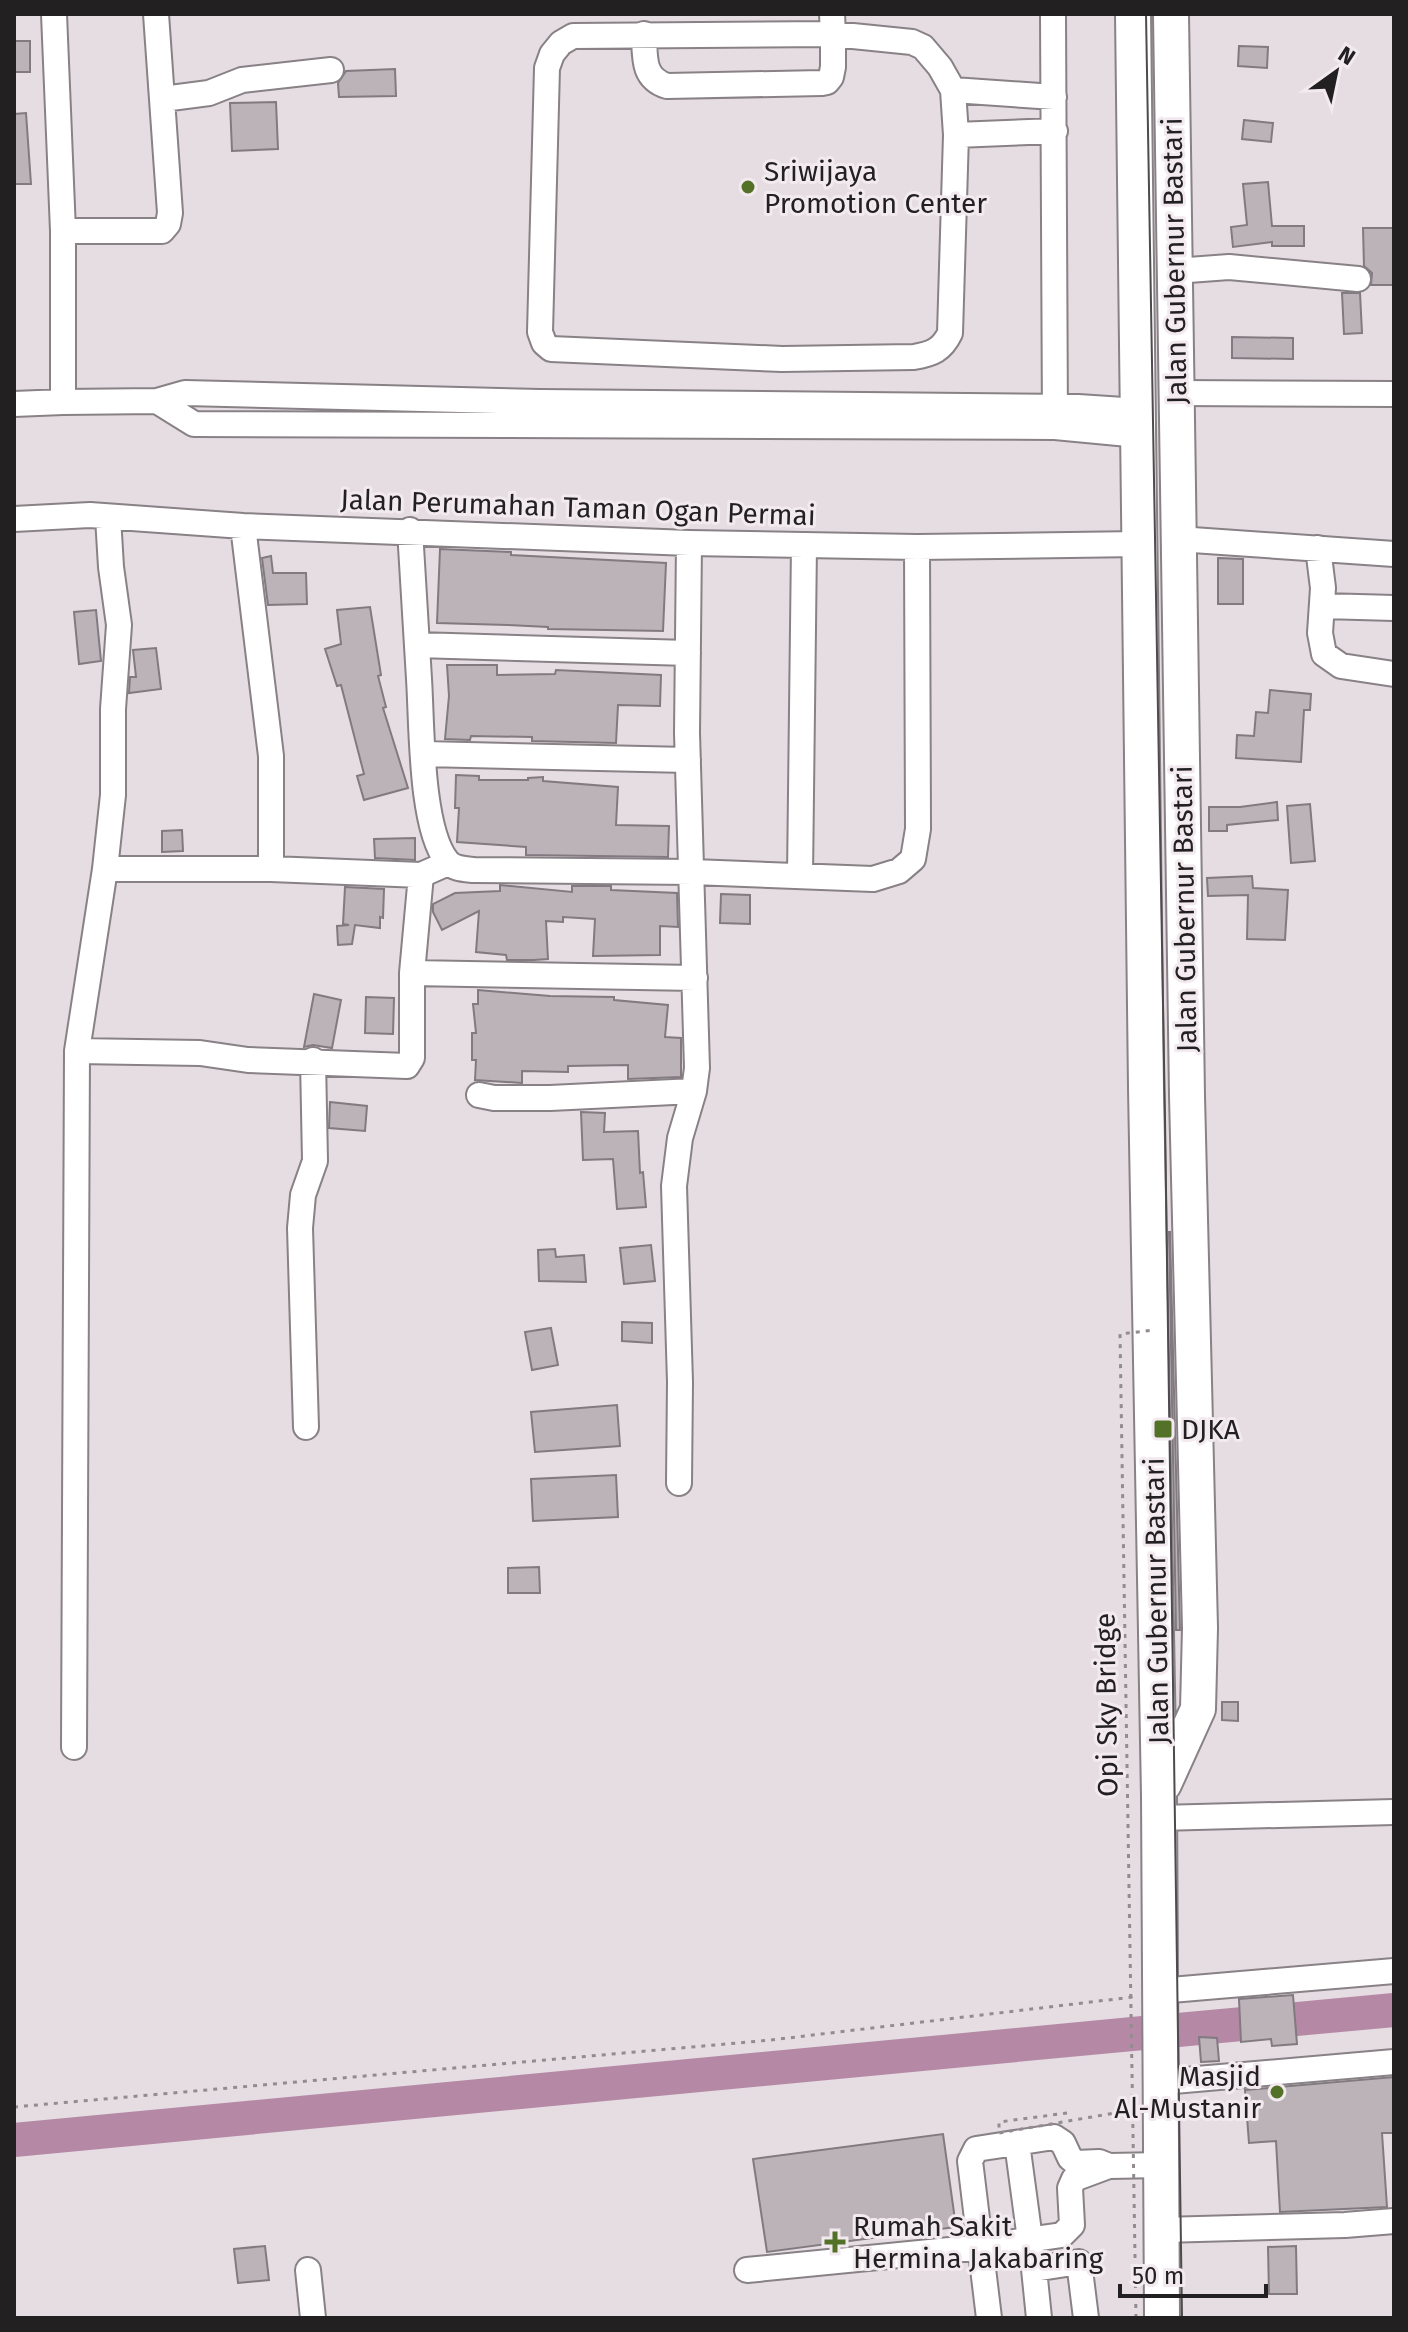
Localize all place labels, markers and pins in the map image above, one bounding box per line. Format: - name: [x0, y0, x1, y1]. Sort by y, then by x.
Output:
- place label: Sriwijaya Promotion Center: [764, 155, 987, 220]
- marker: Sriwijaya Promotion Center: [739, 178, 757, 196]
- place label: DJKA: [1181, 1413, 1240, 1446]
- marker: DJKA: [1152, 1418, 1174, 1440]
- place label: Masjid Al-Mustanir: [1114, 2060, 1261, 2125]
- marker: Masjid Al-Mustanir: [1268, 2083, 1286, 2101]
- place label: Rumah Sakit Hermina Jakabaring: [853, 2210, 1104, 2275]
- marker: Rumah Sakit Hermina Jakabaring: [824, 2231, 846, 2253]

